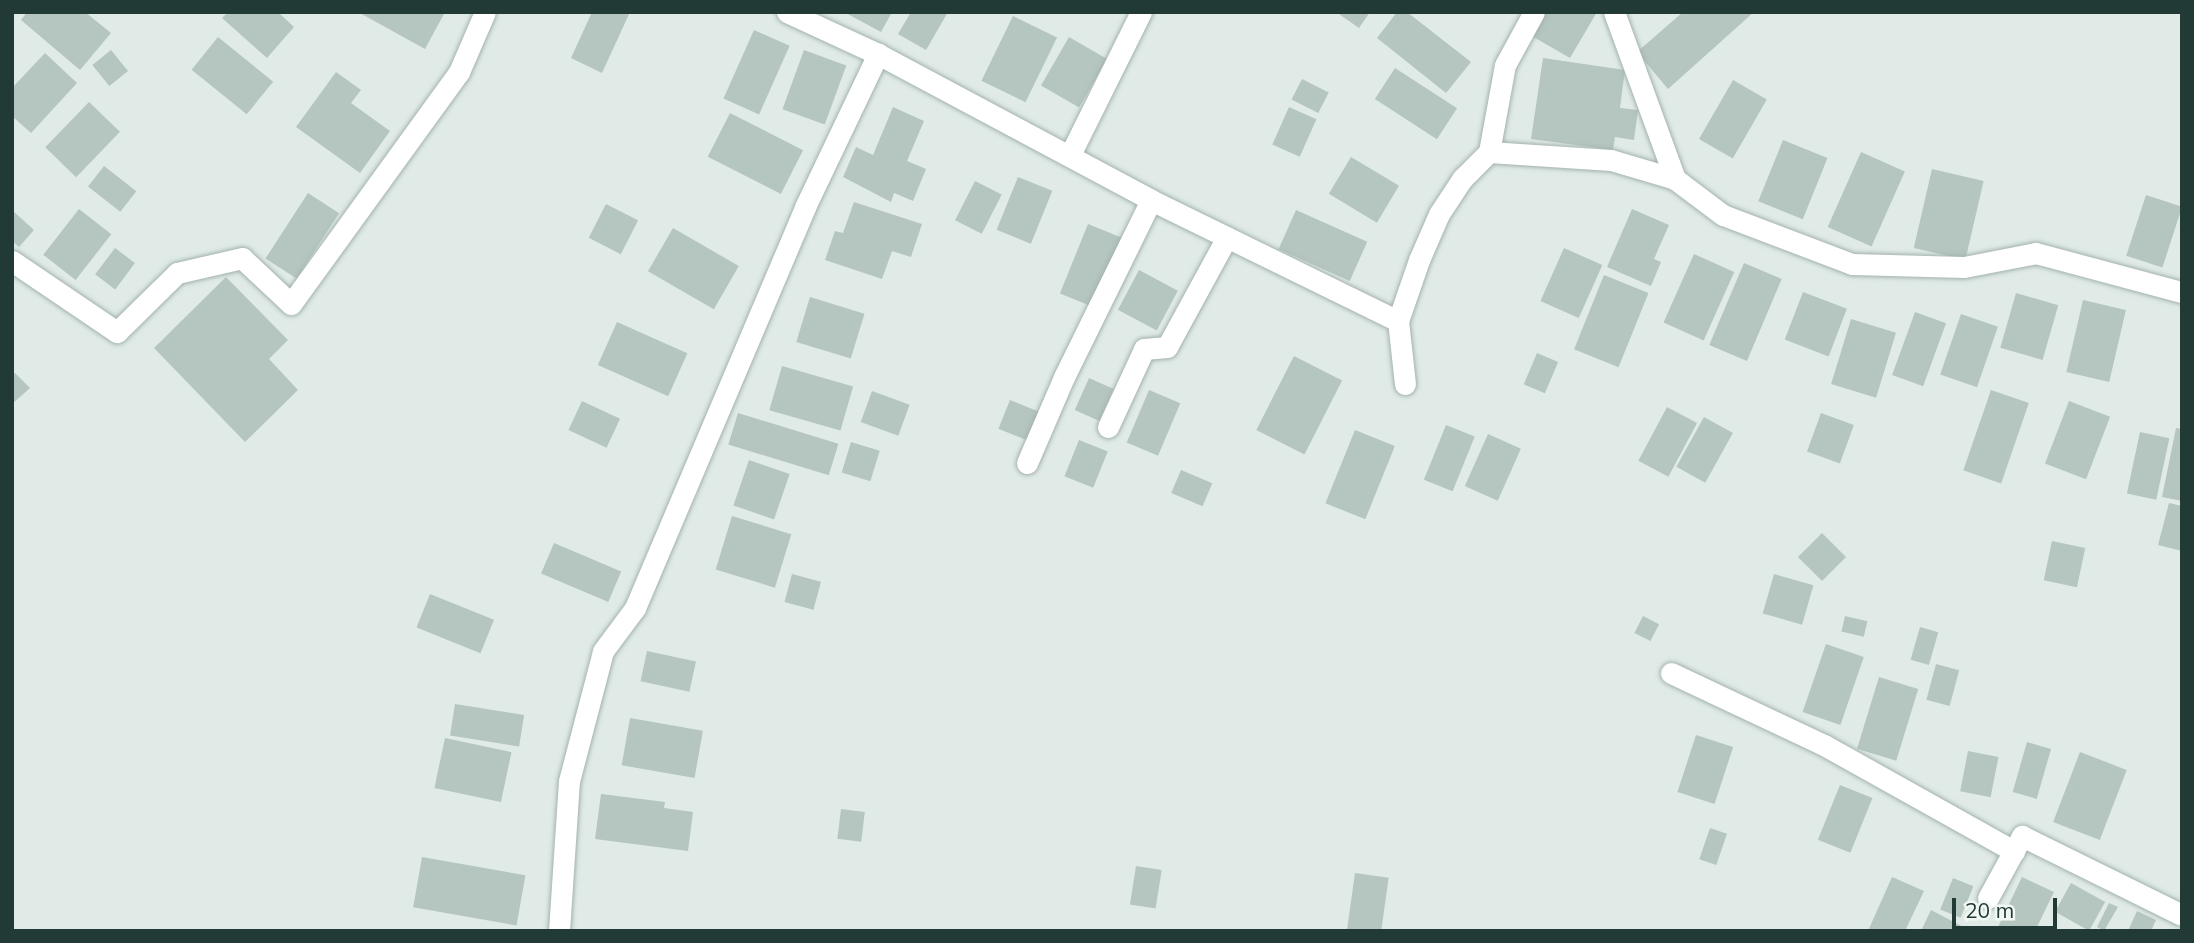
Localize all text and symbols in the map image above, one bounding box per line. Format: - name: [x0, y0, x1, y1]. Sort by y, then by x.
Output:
- scale bar: [1956, 884, 2061, 928]
- text: 20 m: [1965, 897, 2014, 923]

